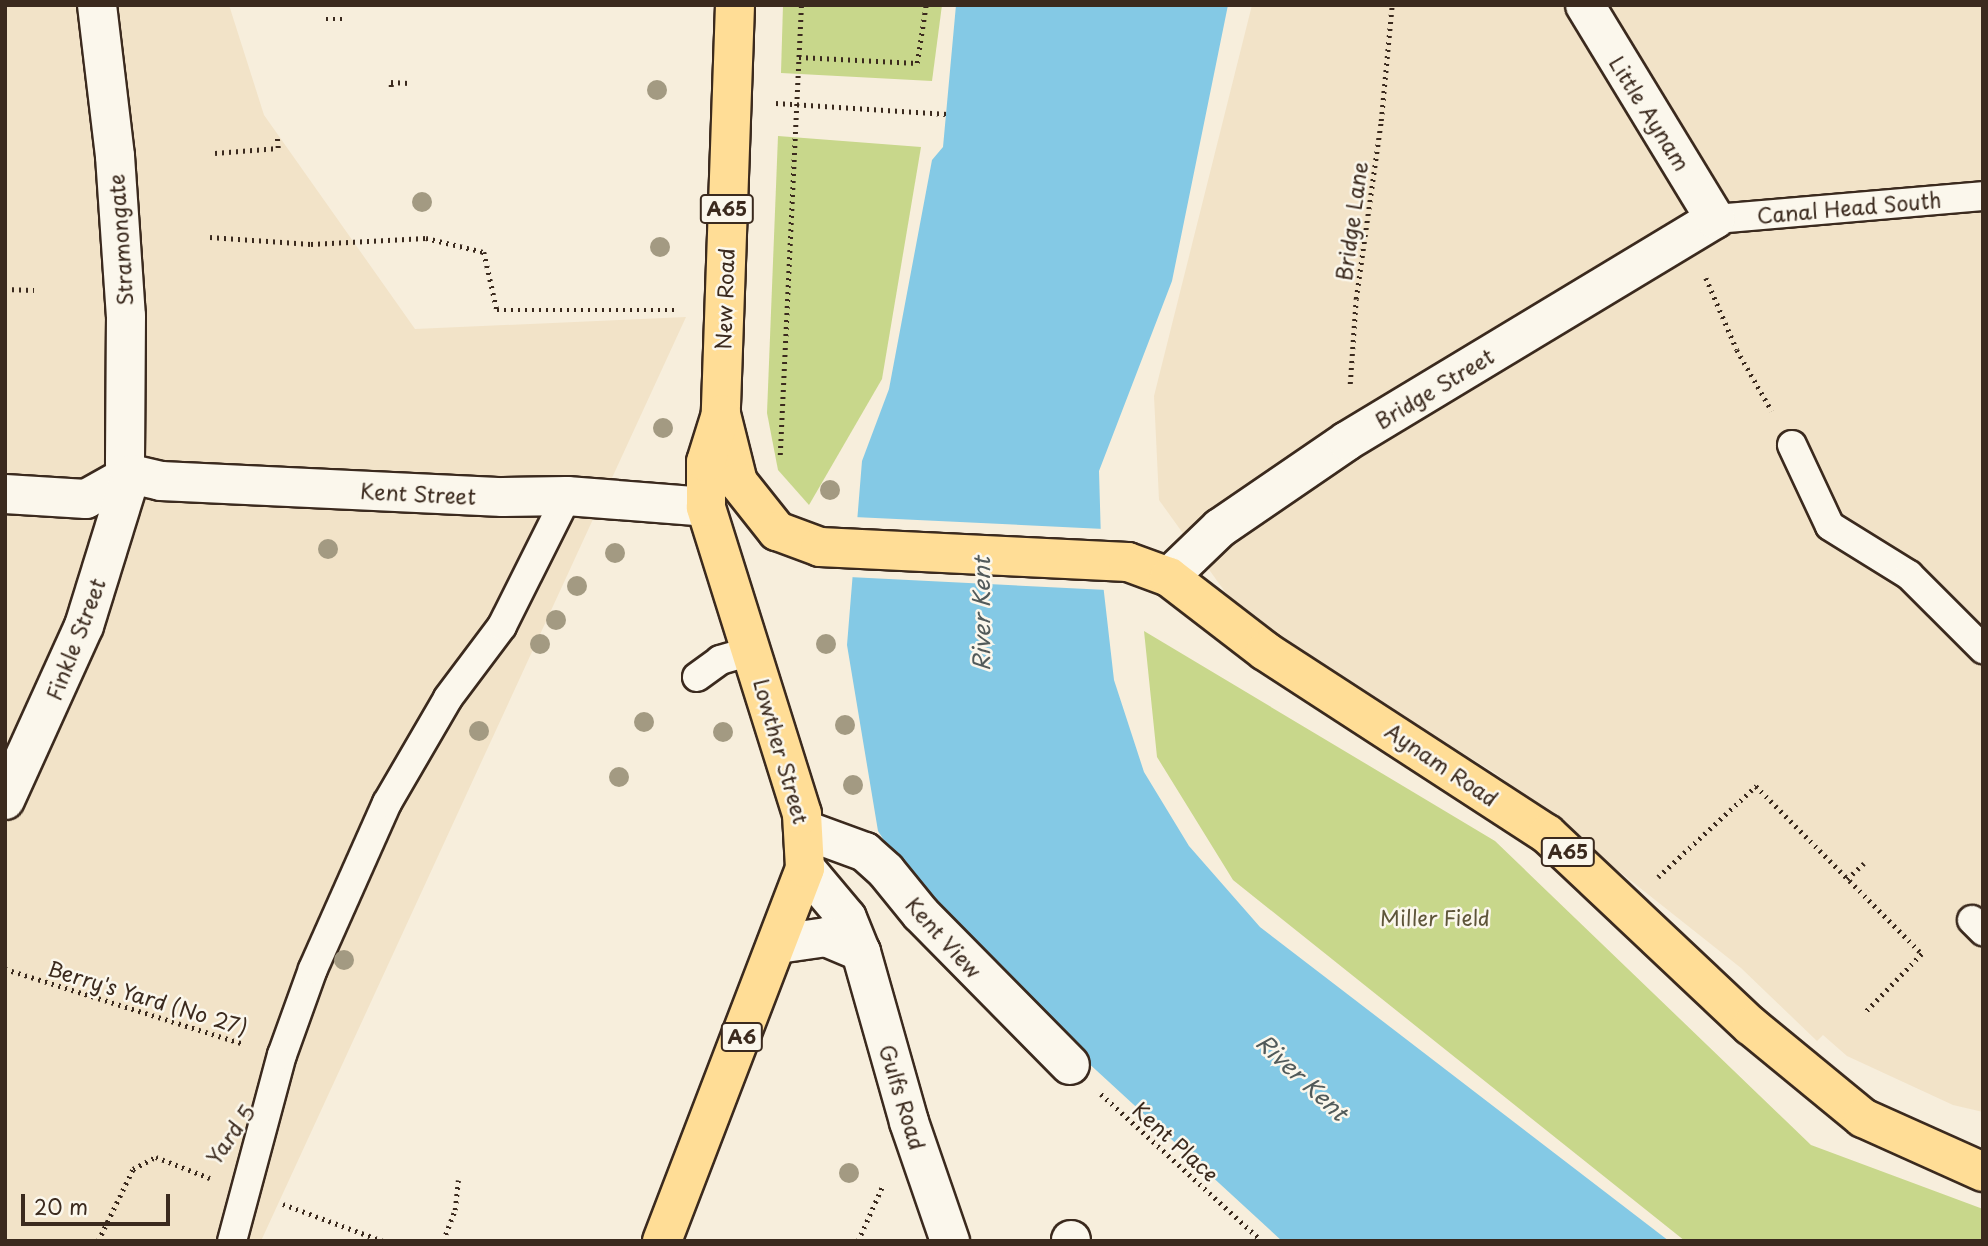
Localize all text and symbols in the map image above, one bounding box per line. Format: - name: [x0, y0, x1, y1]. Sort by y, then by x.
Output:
- street label: Little Aynam: [1605, 51, 1695, 175]
- street label: Bridge Lane: [1330, 160, 1372, 282]
- street label: Stramongate: [103, 173, 137, 307]
- street label: Canal Head South: [1756, 186, 1942, 228]
- road number: A65: [699, 194, 755, 224]
- street label: New Road: [710, 248, 738, 350]
- street label: Bridge Street: [1370, 343, 1498, 433]
- street label: Kent Street: [359, 477, 477, 509]
- water label: River Kent: [967, 557, 995, 671]
- street label: Finkle Street: [40, 574, 110, 704]
- street label: Lowther Street: [749, 675, 815, 827]
- street label: Aynam Road: [1381, 717, 1503, 811]
- road number: A65: [1540, 836, 1596, 867]
- street label: Kent View: [901, 891, 987, 983]
- park label: Miller Field: [1379, 904, 1491, 930]
- street label: Berry's Yard (No 27): [44, 954, 252, 1040]
- road number: A6: [719, 1021, 765, 1052]
- water label: River Kent: [1251, 1028, 1353, 1126]
- street label: Gulfs Road: [875, 1041, 931, 1153]
- street label: Kent Place: [1128, 1096, 1224, 1186]
- street label: Yard 5: [200, 1099, 260, 1169]
- scale bar: [24, 1180, 173, 1224]
- text: 20 m: [34, 1190, 88, 1222]

